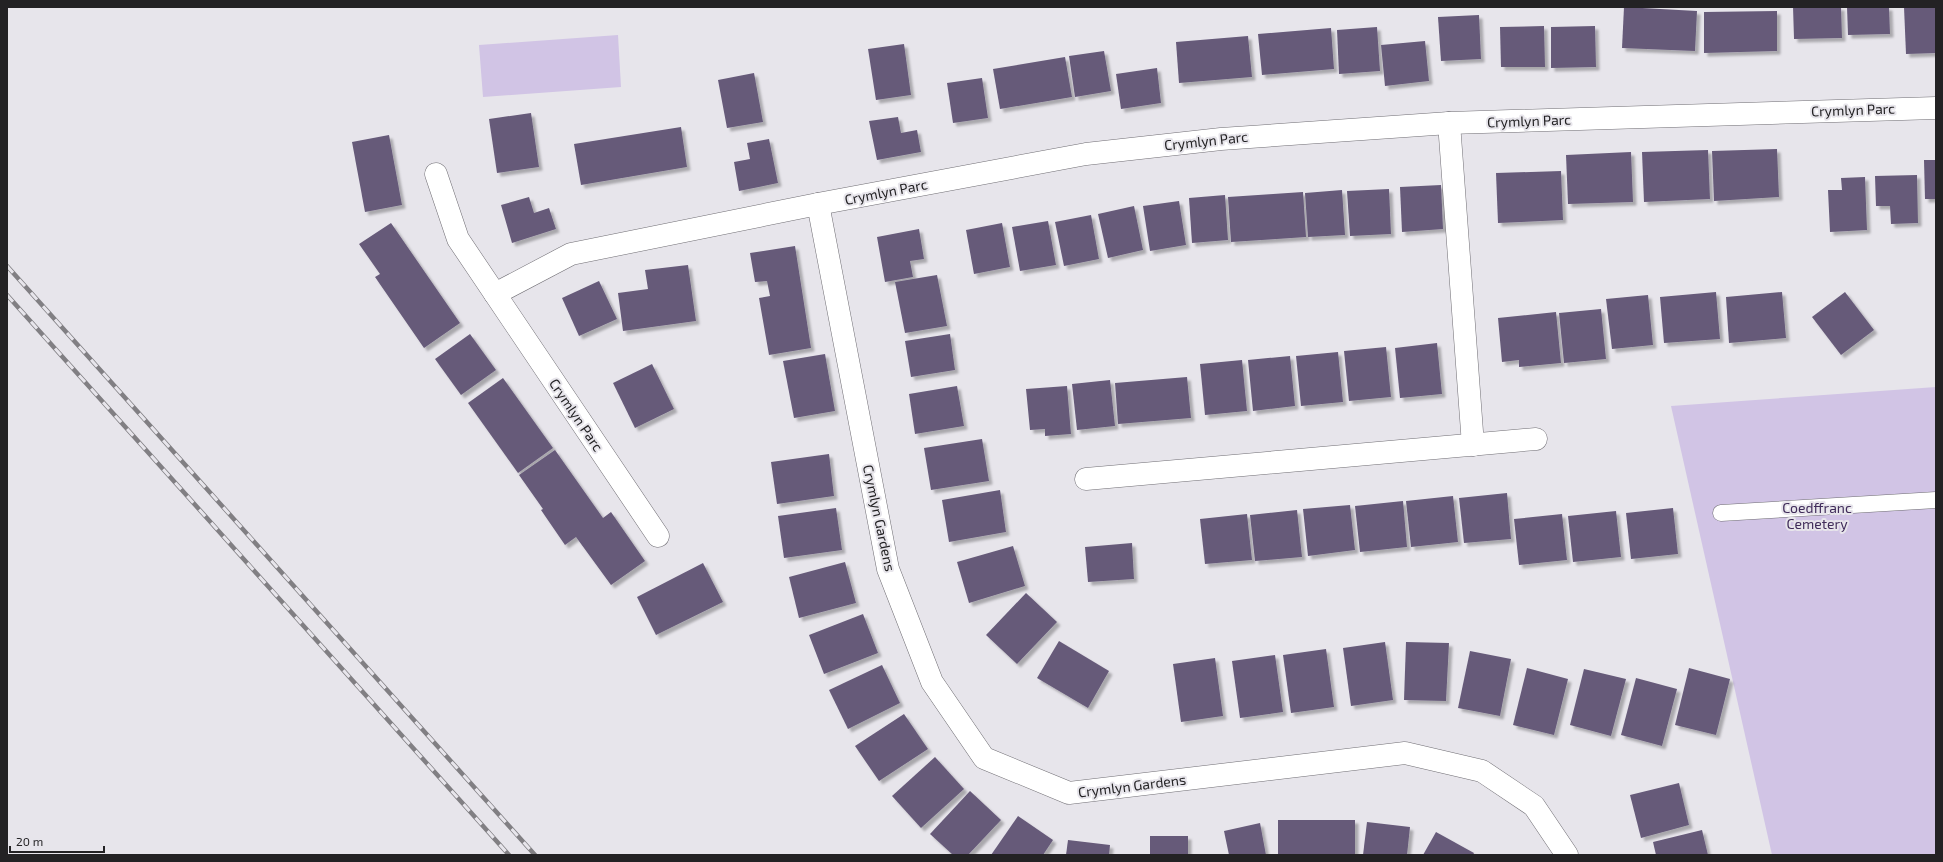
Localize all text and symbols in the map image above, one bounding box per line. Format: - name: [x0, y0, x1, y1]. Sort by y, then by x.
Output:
- street label: Crymlyn Parc: [1811, 100, 1895, 119]
- street label: Crymlyn Parc: [1487, 111, 1571, 130]
- street label: Crymlyn Parc: [1163, 128, 1249, 153]
- street label: Crymlyn Parc: [843, 175, 929, 208]
- street label: Crymlyn Parc: [546, 375, 607, 454]
- street label: Crymlyn Gardens: [860, 463, 899, 573]
- park label: Coedffranc Cemetery: [1782, 499, 1852, 532]
- street label: Crymlyn Gardens: [1077, 770, 1187, 801]
- scale bar: [10, 828, 104, 854]
- text: 20 m: [16, 834, 43, 848]

